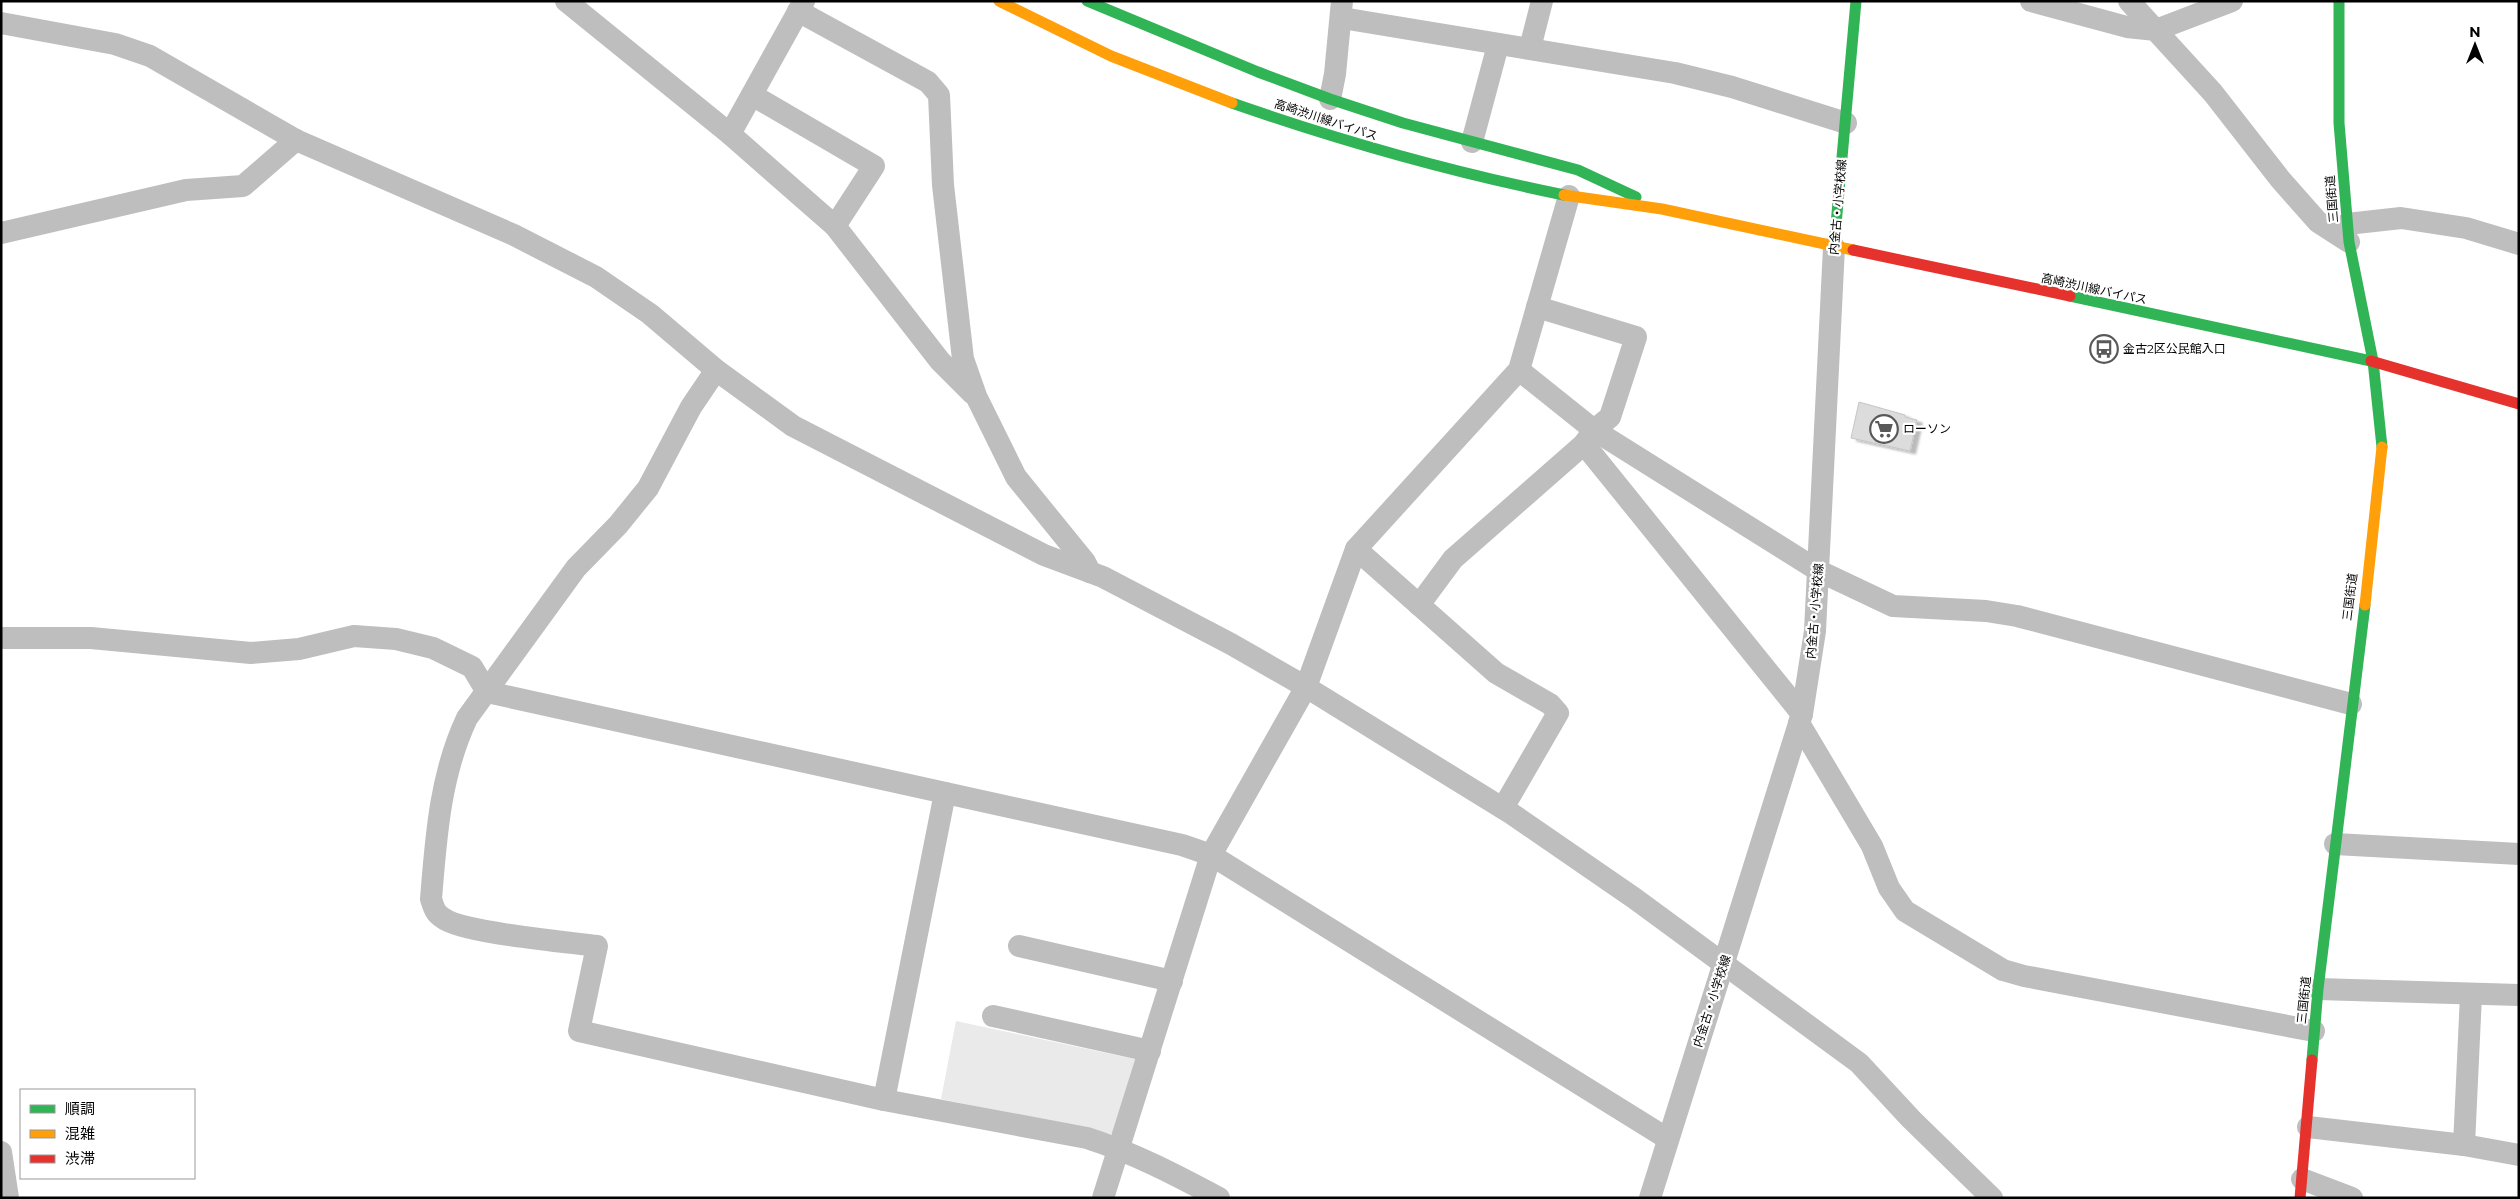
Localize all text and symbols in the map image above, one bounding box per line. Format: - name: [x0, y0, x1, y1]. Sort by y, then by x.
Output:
- north arrow: [2450, 20, 2500, 70]
- text: N: [2469, 23, 2481, 41]
- street label: 高崎渋川線バイパス: [1273, 96, 1380, 143]
- street label: 内金古・小学校線: [1826, 158, 1849, 255]
- street label: 三国街道: [2322, 174, 2341, 224]
- street label: 高崎渋川線バイパス: [2040, 270, 2148, 307]
- bus stop icon: 金古2区公民館入口: [2089, 334, 2119, 364]
- place label: 金古2区公民館入口: [2123, 341, 2226, 356]
- supermarket icon: ローソン: [1869, 414, 1899, 444]
- place label: ローソン: [1903, 421, 1951, 436]
- street label: 内金古・小学校線: [1803, 562, 1826, 659]
- street label: 三国街道: [2339, 572, 2360, 622]
- street label: 内金古・小学校線: [1690, 953, 1733, 1049]
- street label: 三国街道: [2294, 975, 2313, 1025]
- legend: [20, 1089, 195, 1179]
- text: 順調: [65, 1099, 95, 1118]
- text: 混雑: [65, 1124, 95, 1143]
- text: 渋滞: [65, 1149, 95, 1168]

